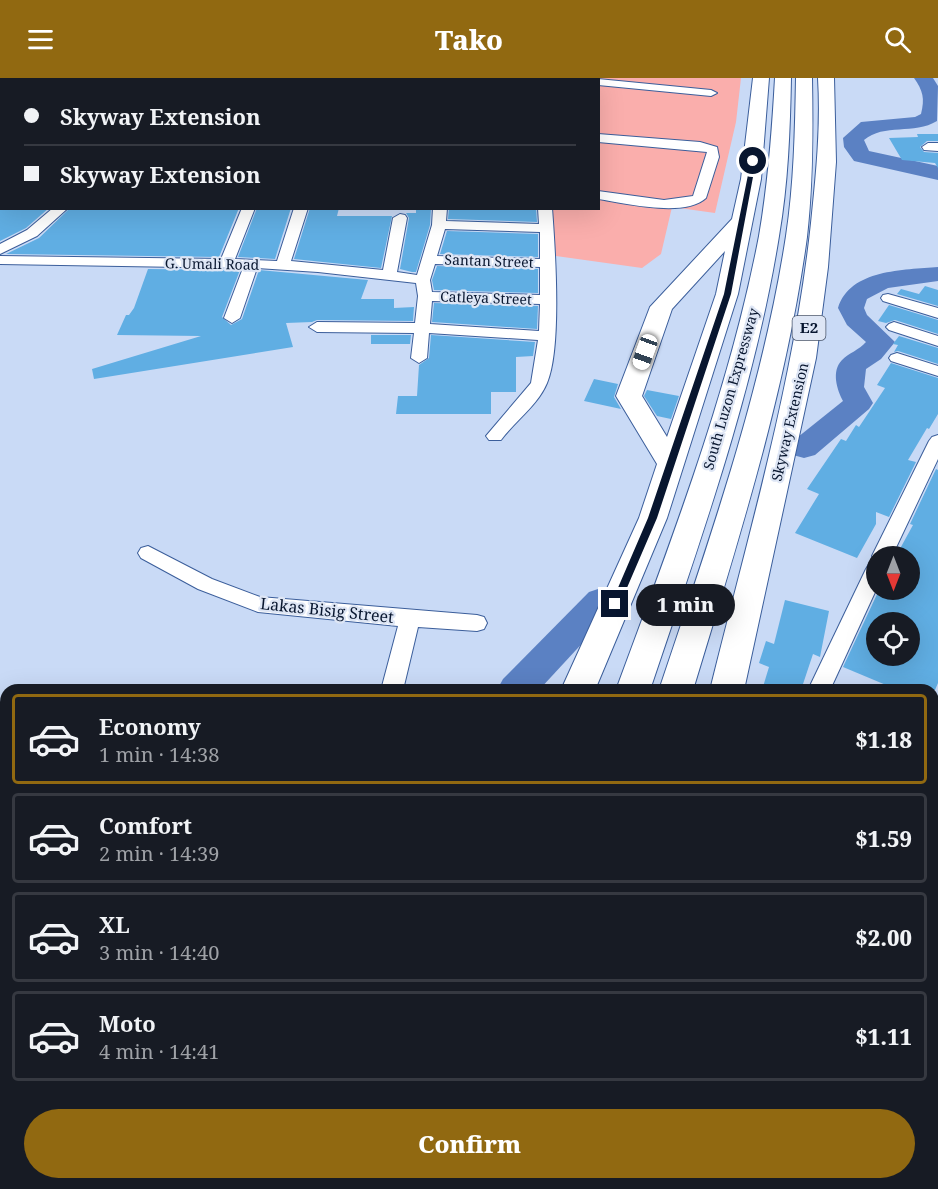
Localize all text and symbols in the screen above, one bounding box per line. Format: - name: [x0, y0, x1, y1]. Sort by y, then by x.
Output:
- text: Tako: [435, 21, 503, 58]
- icon: menu: [24, 23, 57, 56]
- icon: search: [881, 23, 914, 56]
- text: Skyway Extension: [60, 101, 261, 131]
- route start: [739, 147, 766, 174]
- text: Skyway Extension: [60, 159, 261, 189]
- street label: Santan Street: [444, 249, 534, 272]
- street label: G. Umali Road: [165, 253, 260, 274]
- street label: Catleya Street: [440, 286, 532, 309]
- street label: South Luzon Expressway: [698, 306, 763, 472]
- road number: E2: [792, 316, 826, 340]
- car: [630, 332, 660, 372]
- street label: Skyway Extension: [767, 361, 812, 483]
- north arrow: [866, 546, 920, 600]
- map controls: [866, 546, 920, 666]
- callout: 1 min: [636, 583, 735, 625]
- route end: [601, 590, 628, 617]
- text: 1 min: [657, 591, 714, 618]
- street label: Lakas Bisig Street: [259, 592, 395, 628]
- button: locate: [866, 612, 920, 666]
- text: Economy: [99, 711, 201, 741]
- icon: car: [27, 712, 81, 766]
- text: $1.18: [855, 724, 912, 754]
- text: 1 min · 14:38: [99, 741, 219, 768]
- text: Comfort: [99, 810, 192, 840]
- icon: car: [27, 811, 81, 865]
- text: $1.59: [855, 823, 912, 853]
- text: 2 min · 14:39: [99, 840, 219, 867]
- text: XL: [99, 909, 130, 939]
- icon: car: [27, 910, 81, 964]
- text: $2.00: [855, 922, 912, 952]
- text: 3 min · 14:40: [99, 939, 219, 966]
- text: Moto: [99, 1008, 156, 1038]
- icon: car: [27, 1009, 81, 1063]
- text: $1.11: [855, 1021, 912, 1051]
- text: 4 min · 14:41: [99, 1038, 219, 1065]
- button: Confirm: [24, 1109, 915, 1178]

